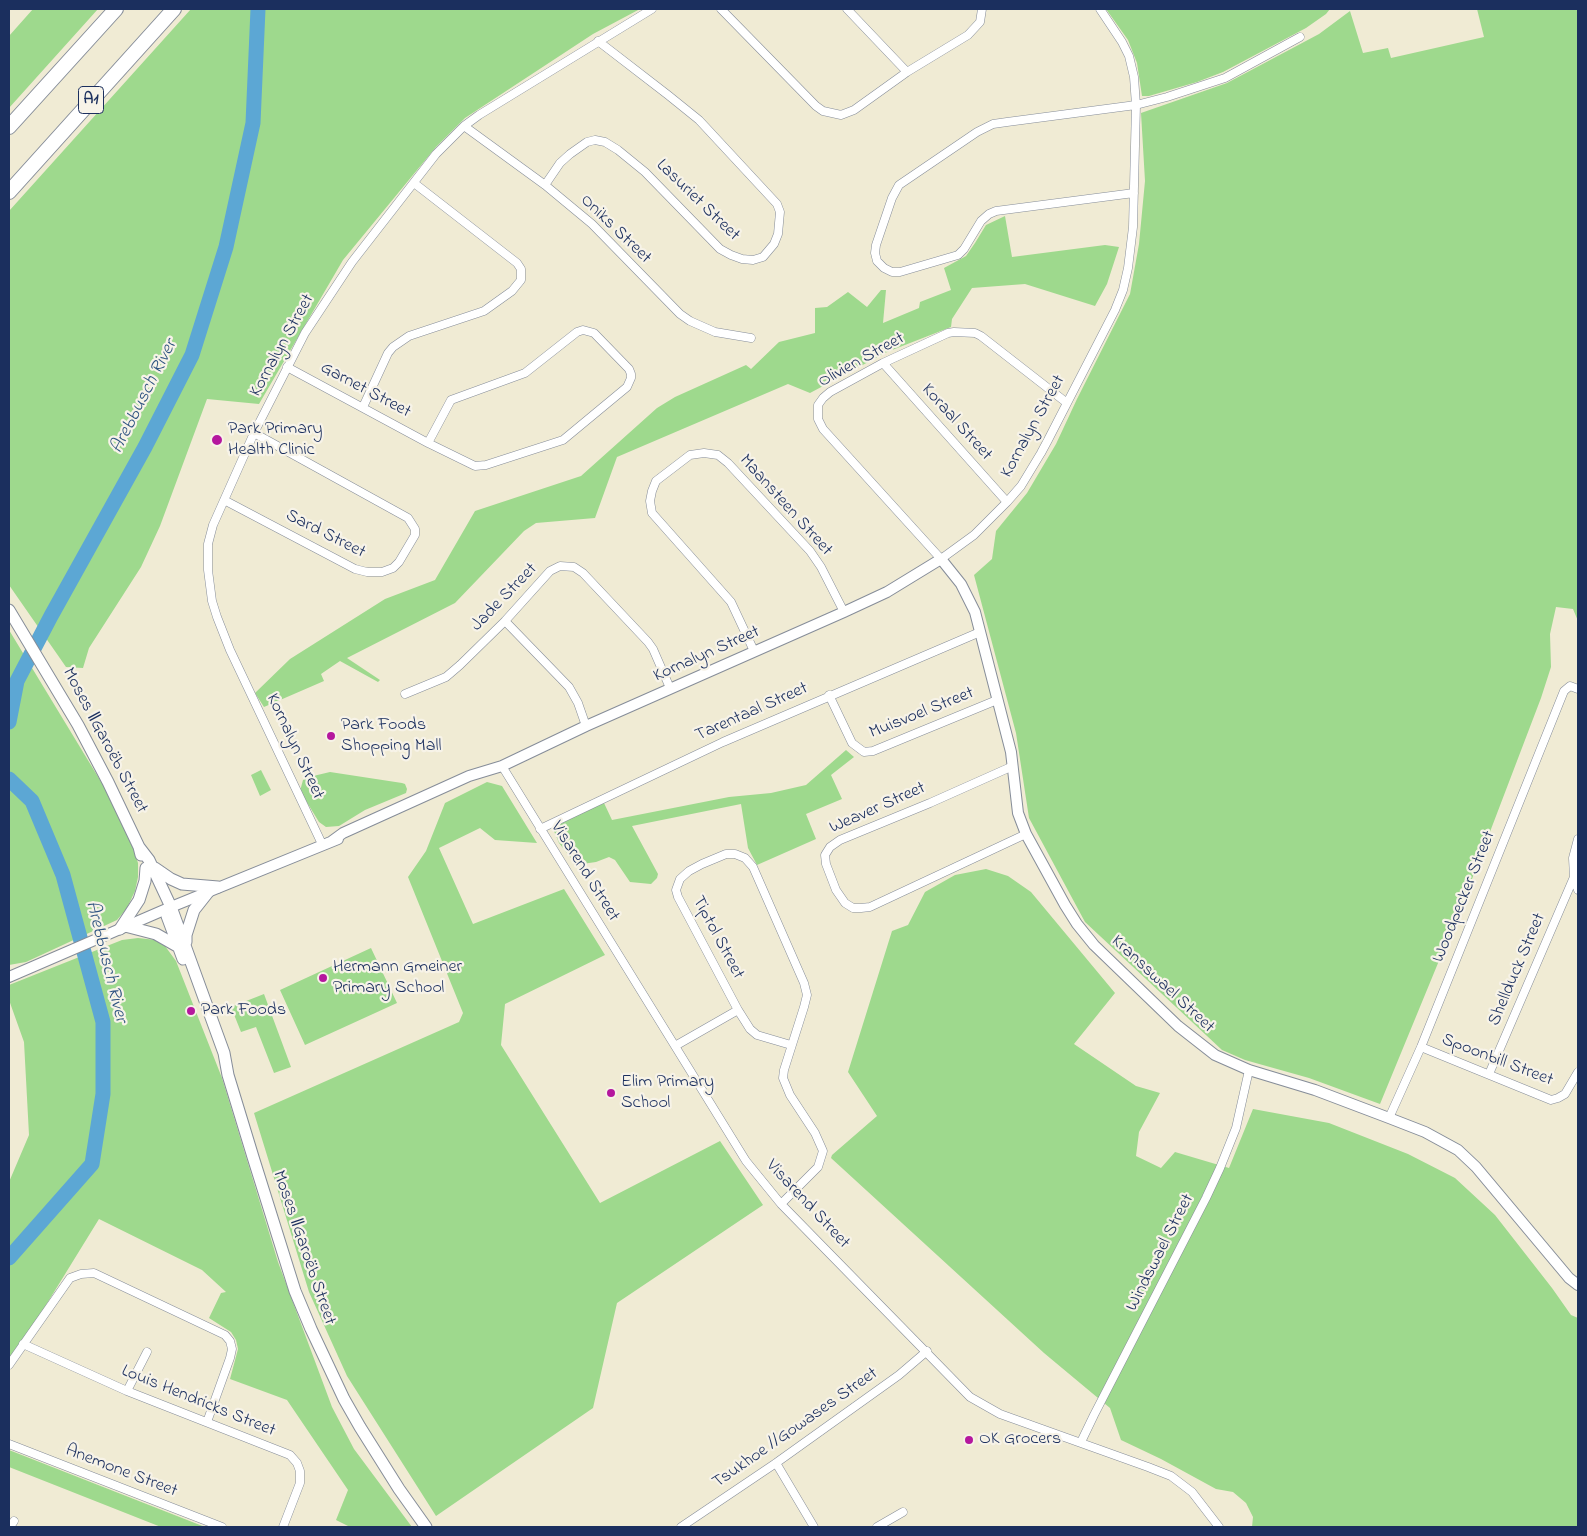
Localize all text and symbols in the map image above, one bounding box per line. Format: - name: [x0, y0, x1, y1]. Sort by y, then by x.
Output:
- road number: A1: [78, 86, 104, 114]
- street label: Lasuriet Street: [650, 156, 744, 246]
- street label: Oniks Street: [575, 191, 655, 269]
- street label: Kornalyn Street: [246, 291, 320, 401]
- street label: Olivien Street: [815, 329, 909, 393]
- water label: Arebbusch River: [107, 336, 183, 458]
- street label: Garnet Street: [316, 358, 414, 424]
- street label: Kornalyn Street: [997, 372, 1071, 482]
- street label: Koraal Street: [916, 380, 996, 466]
- place label: Park Primary Health Clinic: [228, 419, 322, 462]
- marker: Park Primary Health Clinic: [210, 433, 224, 447]
- street label: Maansteen Street: [734, 451, 836, 561]
- street label: Sard Street: [281, 506, 369, 564]
- street label: Jade Street: [467, 559, 543, 637]
- street label: Kornalyn Street: [651, 622, 763, 688]
- street label: Moses ǁGaroëb Street: [56, 664, 152, 818]
- street label: Tarentaal Street: [692, 679, 812, 747]
- street label: Muisvoel Street: [867, 683, 977, 745]
- street label: Kornalyn Street: [260, 691, 328, 803]
- place label: Park Foods Shopping Mall: [341, 715, 441, 758]
- marker: Park Foods Shopping Mall: [325, 730, 337, 742]
- street label: Weaver Street: [827, 778, 929, 840]
- street label: Visarend Street: [545, 818, 623, 926]
- street label: Woodpecker Street: [1429, 828, 1501, 966]
- street label: Tiptol Street: [686, 893, 748, 983]
- water label: Arebbusch River: [79, 899, 131, 1025]
- street label: Shellduck Street: [1485, 910, 1551, 1030]
- street label: Kransswael Street: [1106, 932, 1218, 1038]
- place label: Hermann Gmeiner Primary School: [333, 957, 462, 1000]
- marker: Hermann Gmeiner Primary School: [317, 972, 329, 984]
- place label: Park Foods: [201, 1000, 286, 1022]
- marker: Park Foods: [185, 1005, 197, 1017]
- street label: Spoonbill Street: [1438, 1030, 1556, 1092]
- place label: Elim Primary School: [621, 1072, 714, 1114]
- marker: Elim Primary School: [605, 1087, 617, 1099]
- street label: Visarend Street: [760, 1156, 854, 1254]
- street label: Moses ǁGaroëb Street: [266, 1168, 340, 1328]
- street label: Windswael Street: [1122, 1191, 1200, 1315]
- street label: Louis Hendricks Street: [118, 1361, 278, 1443]
- street label: Tsukhoe //Gowases Street: [709, 1364, 883, 1494]
- place label: OK Grocers: [979, 1429, 1061, 1451]
- marker: OK Grocers: [963, 1434, 975, 1446]
- street label: Anemone Street: [62, 1441, 180, 1503]

